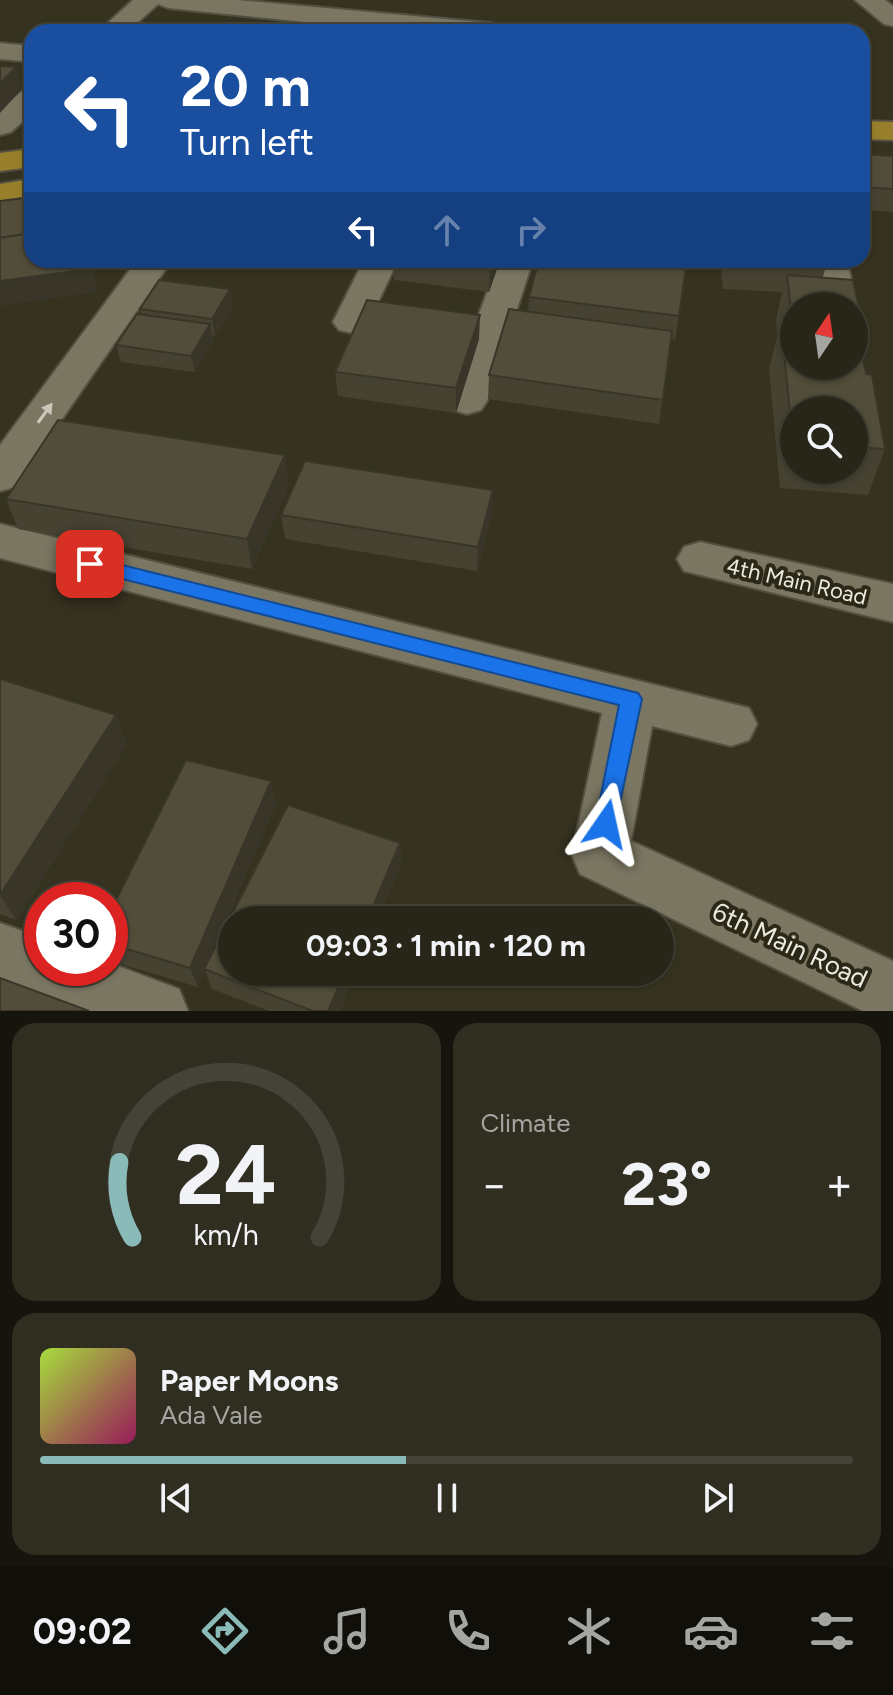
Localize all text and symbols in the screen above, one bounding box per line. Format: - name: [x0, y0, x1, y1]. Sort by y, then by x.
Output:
- text: 20 m: [180, 53, 311, 120]
- icon: left: [48, 56, 152, 160]
- text: Turn left: [180, 121, 314, 164]
- icon: left: [341, 208, 385, 252]
- icon: ahead: [425, 208, 469, 252]
- icon: right: [509, 208, 553, 252]
- north arrow: [780, 292, 868, 380]
- map controls: [780, 292, 868, 484]
- button: search: [780, 396, 868, 484]
- one-way arrow: [37, 402, 53, 423]
- pin: [56, 530, 124, 598]
- icon: arrive: [68, 542, 112, 586]
- street label: 4th Main Road: [724, 552, 870, 611]
- position arrow: [564, 782, 648, 866]
- speed limit sign: 30: [24, 882, 128, 986]
- street label: 6th Main Road: [707, 895, 873, 995]
- text: 09:03 · 1 min · 120 m: [306, 927, 586, 964]
- text: Climate: [481, 1107, 570, 1139]
- text: 24: [176, 1125, 277, 1225]
- text: 23°: [621, 1148, 712, 1220]
- text: −: [481, 1158, 508, 1211]
- text: +: [826, 1158, 853, 1211]
- text: km/h: [194, 1218, 259, 1252]
- text: Paper Moons: [160, 1362, 339, 1399]
- text: Ada Vale: [160, 1399, 263, 1431]
- icon: previous: [154, 1476, 198, 1520]
- icon: pause: [425, 1476, 469, 1520]
- icon: next: [696, 1476, 740, 1520]
- icon: directions: [197, 1603, 253, 1659]
- icon: music: [319, 1603, 375, 1659]
- icon: phone: [440, 1603, 496, 1659]
- icon: climate: [561, 1603, 617, 1659]
- icon: car: [683, 1603, 739, 1659]
- icon: filters: [804, 1603, 860, 1659]
- text: 09:02: [33, 1610, 132, 1653]

